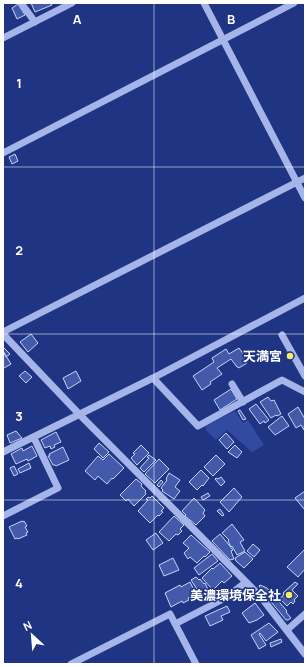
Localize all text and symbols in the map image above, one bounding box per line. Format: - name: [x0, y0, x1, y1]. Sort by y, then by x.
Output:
- text: A: [73, 10, 82, 28]
- text: B: [227, 10, 235, 28]
- text: 1: [16, 74, 22, 92]
- text: 2: [15, 241, 23, 259]
- place label: 天満宮: [243, 347, 282, 365]
- marker: 天満宮: [285, 351, 295, 361]
- text: 3: [15, 407, 23, 425]
- text: 4: [15, 574, 23, 592]
- place label: 美濃環境保全社: [190, 586, 281, 604]
- marker: 美濃環境保全社: [284, 590, 294, 600]
- north arrow: [12, 615, 52, 655]
- text: N: [21, 617, 34, 634]

